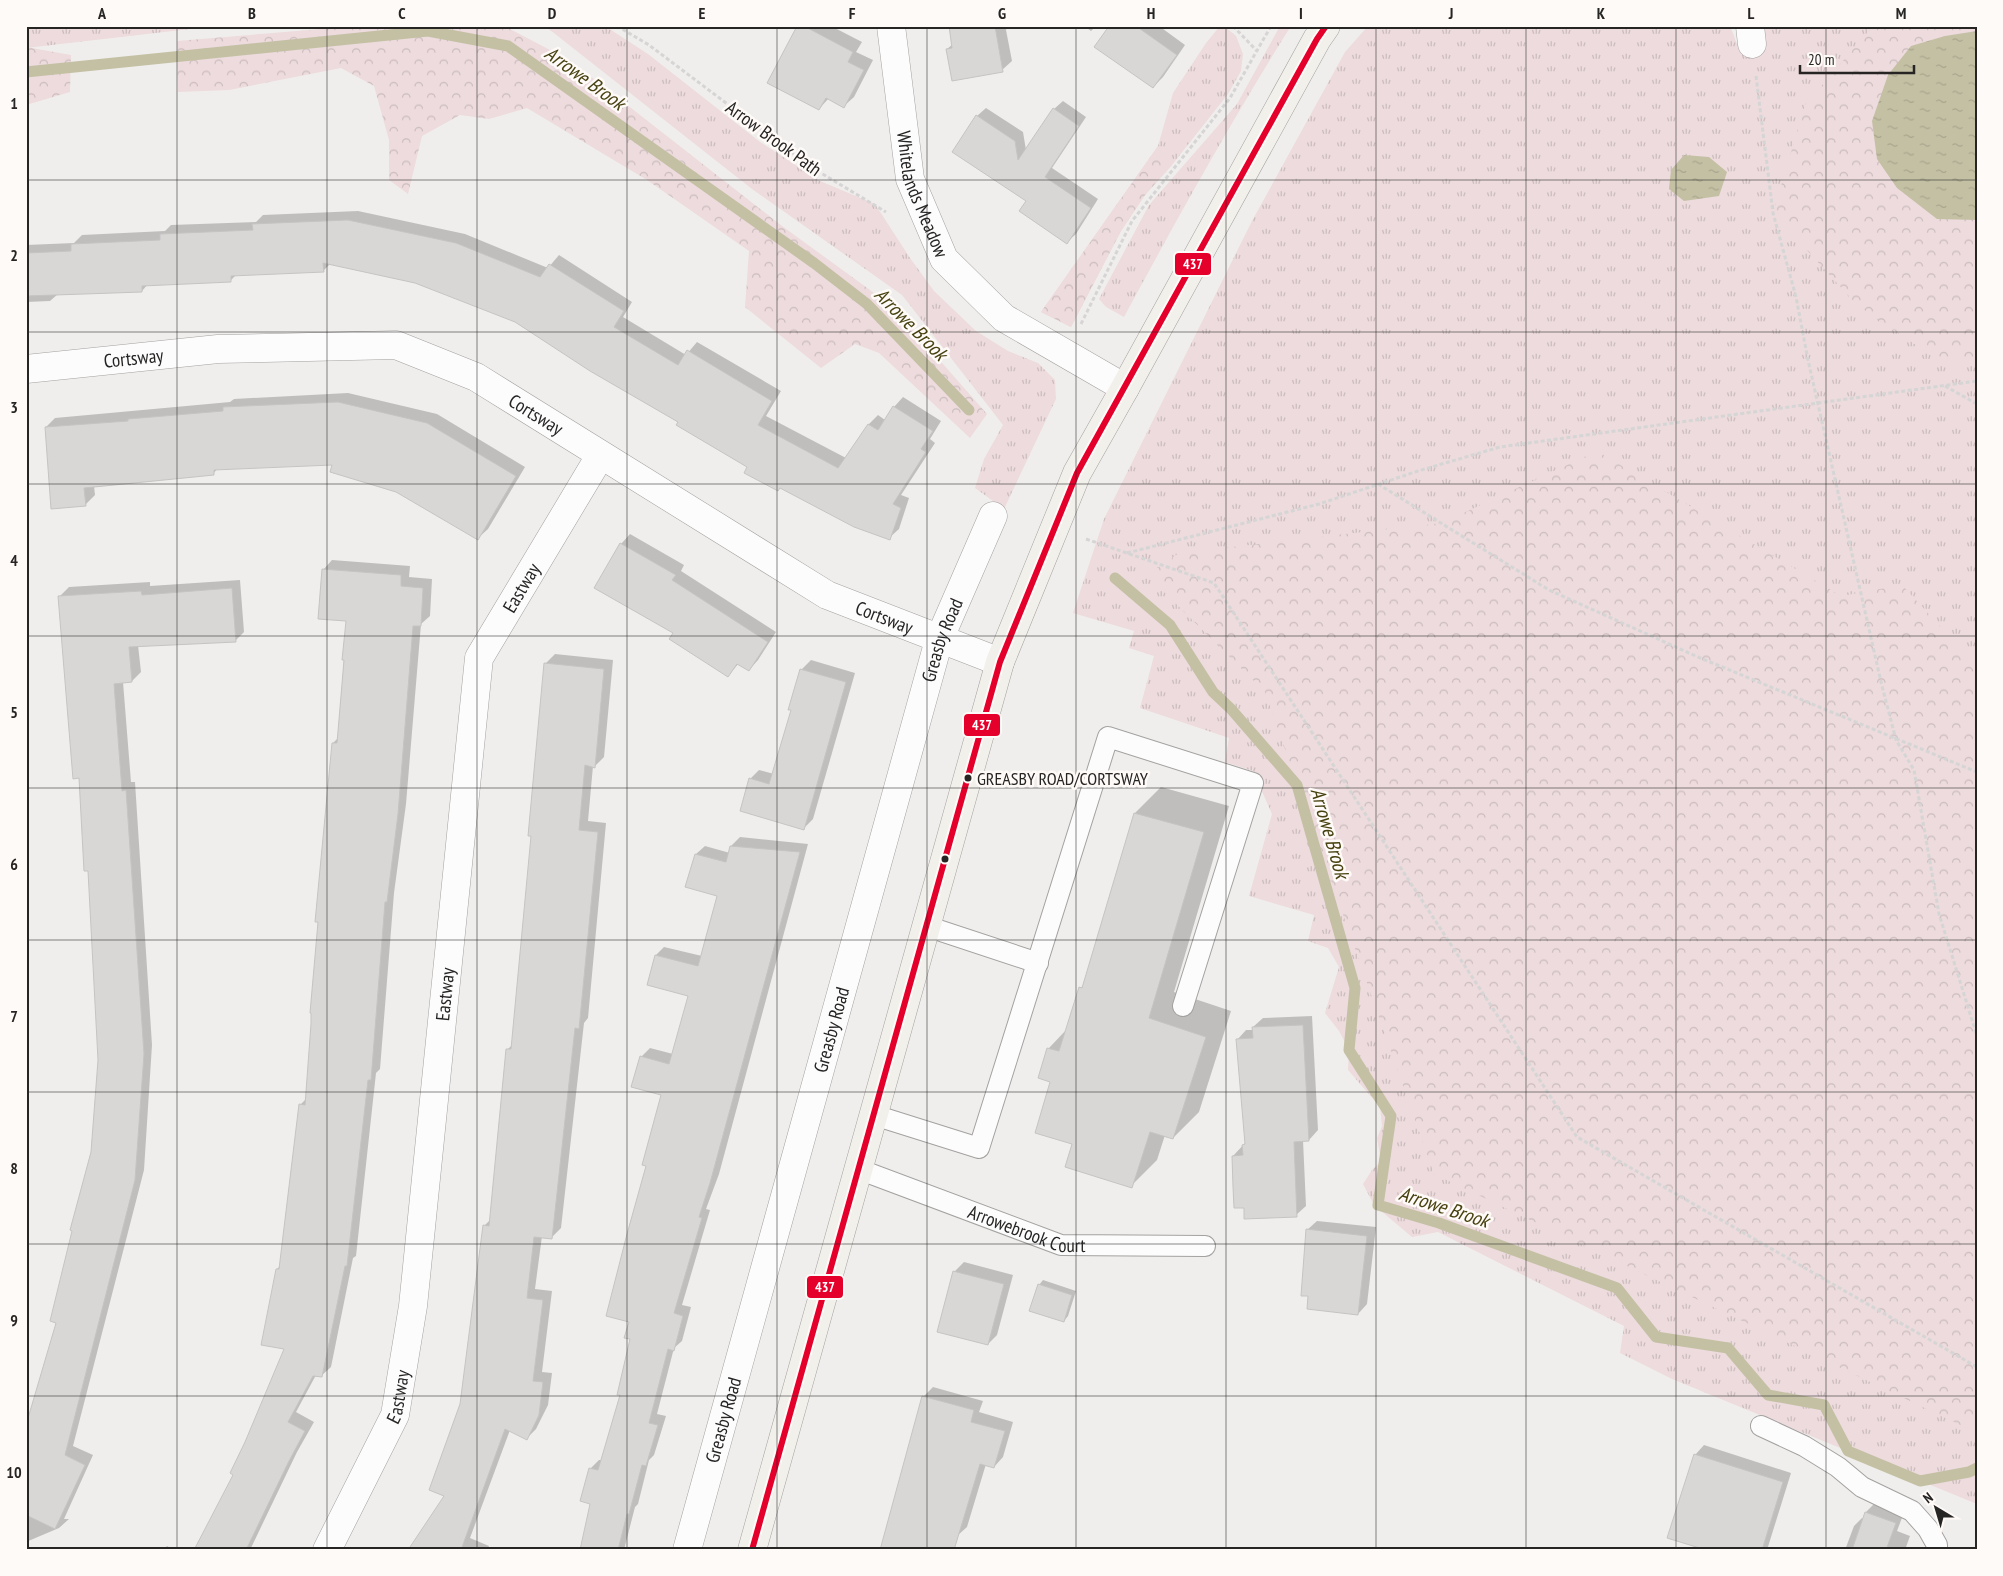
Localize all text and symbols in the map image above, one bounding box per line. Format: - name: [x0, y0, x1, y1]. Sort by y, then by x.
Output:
- text: A: [97, 3, 107, 23]
- text: B: [248, 3, 256, 23]
- text: C: [398, 3, 406, 23]
- text: D: [548, 3, 557, 23]
- text: E: [699, 3, 706, 23]
- text: F: [849, 3, 856, 23]
- text: G: [998, 3, 1006, 23]
- text: H: [1147, 3, 1155, 23]
- text: I: [1299, 3, 1303, 23]
- text: J: [1448, 3, 1453, 23]
- text: K: [1597, 3, 1606, 23]
- text: L: [1748, 3, 1755, 23]
- text: M: [1896, 3, 1906, 23]
- water label: Arrowe Brook: [540, 40, 632, 117]
- scale bar: [1800, 42, 1914, 74]
- text: 20 m: [1808, 50, 1834, 69]
- text: 1: [10, 93, 18, 113]
- street label: Arrow Brook Path: [721, 95, 827, 181]
- street label: Whitelands Meadow: [892, 130, 954, 262]
- text: 2: [10, 245, 18, 265]
- line badge: 437: [1174, 252, 1212, 276]
- text: 437: [1183, 255, 1203, 273]
- water label: Arrowe Brook: [869, 282, 955, 368]
- street label: Cortsway: [102, 343, 165, 373]
- street label: Cortsway: [504, 388, 569, 441]
- text: 3: [10, 397, 18, 417]
- text: 4: [10, 550, 18, 570]
- street label: Eastway: [497, 558, 546, 617]
- street label: Greasby Road: [916, 594, 968, 685]
- street label: Cortsway: [852, 595, 917, 640]
- text: 5: [10, 702, 18, 722]
- line badge: 437: [963, 713, 1001, 737]
- text: 437: [972, 716, 992, 734]
- place label: GREASBY ROAD/CORTSWAY: [977, 767, 1149, 790]
- marker: GREASBY ROAD/CORTSWAY: [963, 773, 973, 783]
- water label: Arrowe Brook: [1305, 785, 1356, 883]
- text: 6: [10, 854, 18, 874]
- unlabelled marker: [940, 854, 950, 864]
- street label: Eastway: [430, 966, 459, 1022]
- street label: Greasby Road: [808, 984, 854, 1075]
- text: 7: [10, 1006, 18, 1026]
- text: 8: [10, 1158, 18, 1178]
- water label: Arrowe Brook: [1396, 1180, 1494, 1234]
- street label: Arrowebrook Court: [965, 1199, 1086, 1257]
- line badge: 437: [806, 1275, 844, 1299]
- text: 437: [815, 1278, 835, 1296]
- text: 9: [10, 1310, 18, 1330]
- street label: Eastway: [381, 1367, 414, 1427]
- street label: Greasby Road: [700, 1374, 746, 1465]
- text: 10: [6, 1462, 22, 1482]
- north arrow: [1910, 1484, 1960, 1534]
- text: N: [1919, 1488, 1937, 1507]

